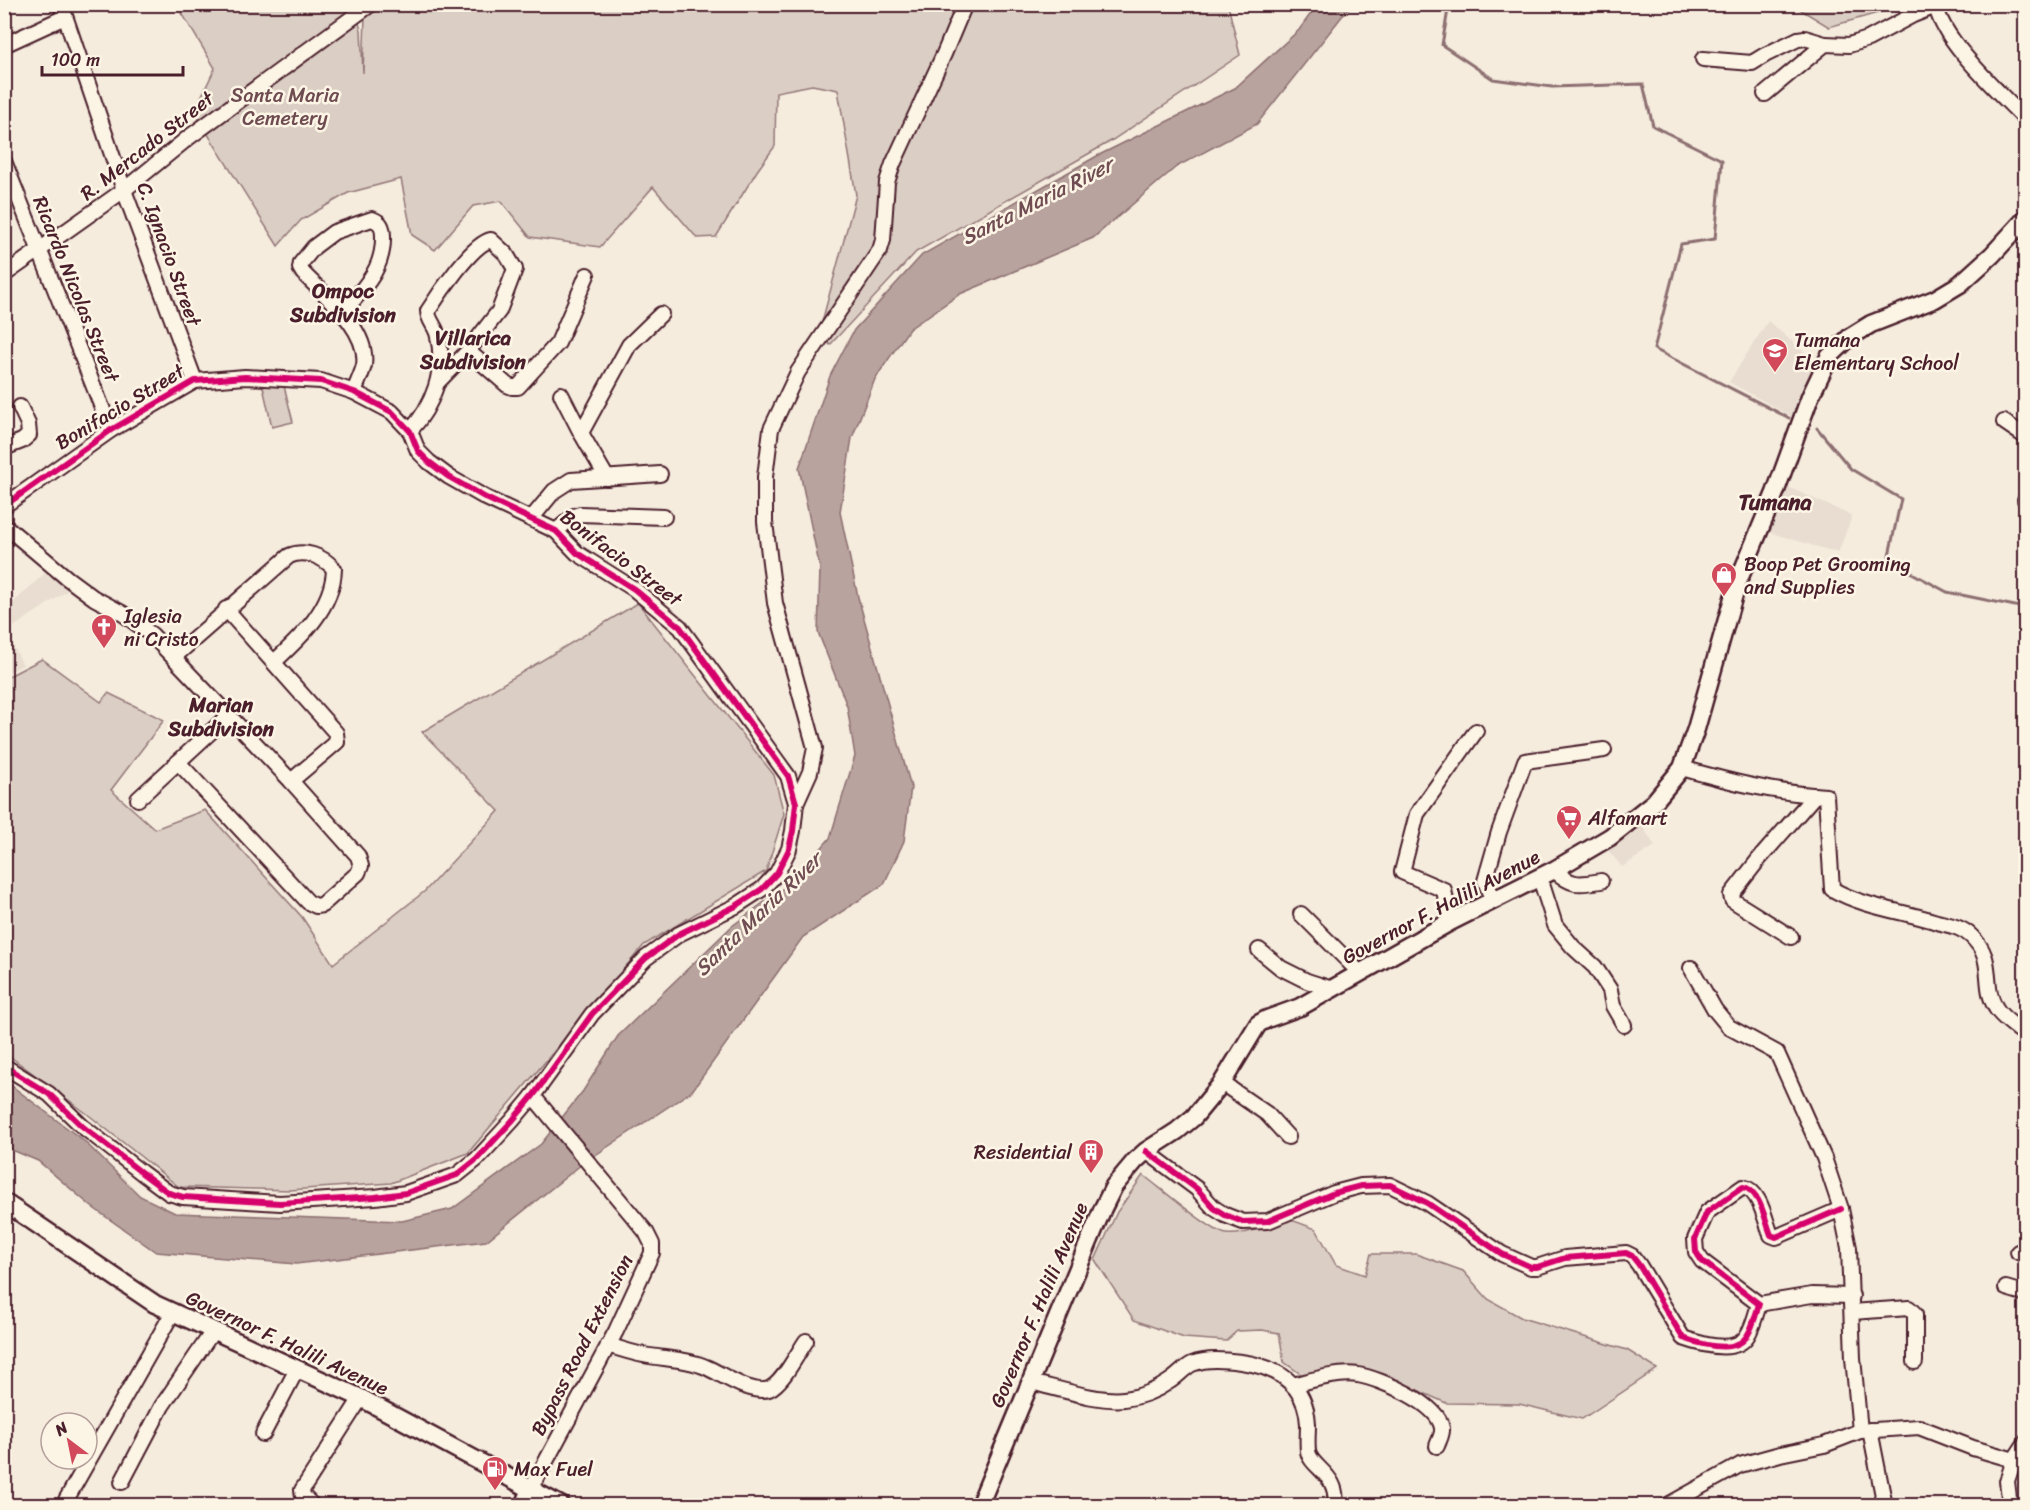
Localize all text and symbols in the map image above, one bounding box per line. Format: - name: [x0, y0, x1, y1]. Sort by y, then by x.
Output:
- scale bar: [42, 39, 183, 77]
- text: 100 m: [51, 44, 100, 76]
- park label: Santa Maria Cemetery: [231, 78, 340, 136]
- street label: R. Mercado Street: [72, 82, 223, 210]
- water label: Santa Maria River: [954, 144, 1124, 256]
- street label: C. Ignacio Street: [127, 177, 212, 332]
- street label: Ricardo Nicolas Street: [23, 191, 130, 388]
- district label: Ompoc Subdivision: [289, 272, 397, 334]
- district label: Villarica Subdivision: [419, 319, 527, 381]
- place label: Tumana Elementary School: [1794, 323, 1959, 381]
- school or university icon: Tumana Elementary School: [1760, 336, 1790, 374]
- street label: Bonifacio Street: [48, 354, 192, 460]
- district label: Tumana: [1739, 483, 1812, 522]
- street label: Bonifacio Street: [552, 500, 691, 617]
- place label: Boop Pet Grooming and Supplies: [1744, 547, 1911, 605]
- shop icon: Boop Pet Grooming and Supplies: [1709, 560, 1739, 598]
- place label: Iglesia ni Cristo: [123, 599, 199, 657]
- church icon: Iglesia ni Cristo: [89, 612, 119, 650]
- district label: Marian Subdivision: [167, 686, 275, 748]
- place label: Alfamart: [1587, 801, 1668, 836]
- supermarket icon: Alfamart: [1554, 803, 1584, 841]
- water label: Santa Maria River: [685, 839, 834, 986]
- street label: Governor F. Halili Avenue: [1335, 840, 1547, 974]
- place label: Residential: [974, 1135, 1073, 1170]
- building icon: Residential: [1076, 1137, 1106, 1175]
- street label: Governor F. Halili Avenue: [980, 1196, 1098, 1413]
- street label: Bypass Road Extension: [521, 1248, 643, 1442]
- street label: Governor F. Halili Avenue: [180, 1281, 395, 1406]
- north arrow: [39, 1411, 99, 1471]
- text: N: [48, 1413, 74, 1444]
- place label: Max Fuel: [514, 1452, 594, 1487]
- fuel station icon: Max Fuel: [480, 1454, 510, 1492]

